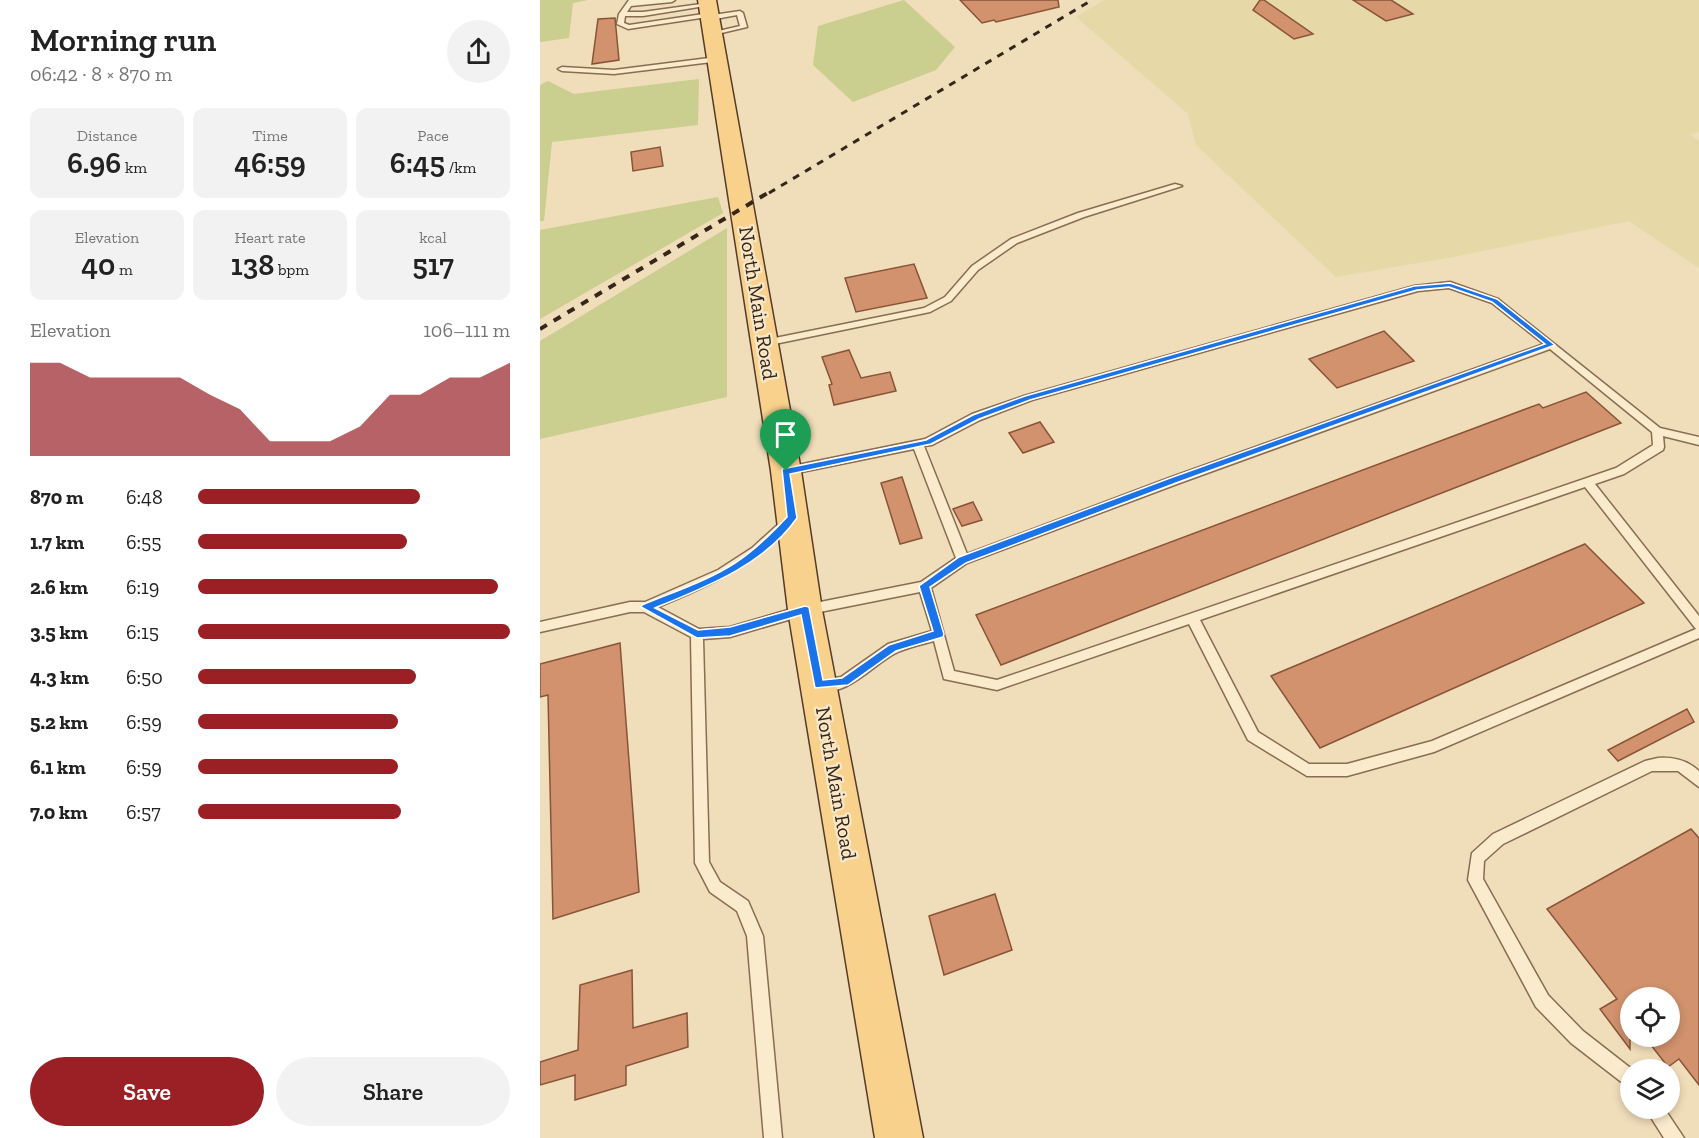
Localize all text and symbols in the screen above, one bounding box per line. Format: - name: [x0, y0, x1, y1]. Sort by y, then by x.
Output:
- text: Morning run: [30, 20, 216, 59]
- button: share: [447, 20, 510, 83]
- text: 06:42 · 8 × 870 m: [30, 62, 172, 86]
- text: Distance: [77, 126, 137, 145]
- text: Time: [252, 126, 288, 145]
- text: Pace: [417, 126, 449, 145]
- text: 6.96: [67, 145, 121, 181]
- text: 46:59: [234, 145, 306, 181]
- text: 6:45: [390, 145, 445, 181]
- text: km: [121, 158, 147, 177]
- text: /km: [445, 158, 476, 177]
- street label: North Main Road: [734, 224, 783, 382]
- text: Elevation: [75, 228, 139, 247]
- text: Heart rate: [234, 228, 306, 247]
- text: kcal: [419, 228, 447, 247]
- text: 40: [81, 247, 115, 283]
- text: 138: [231, 247, 274, 283]
- text: 517: [412, 247, 454, 283]
- text: m: [115, 260, 133, 279]
- text: bpm: [274, 260, 309, 279]
- text: Elevation: [30, 318, 111, 342]
- text: 106–111 m: [423, 318, 510, 342]
- pin: [760, 409, 811, 471]
- icon: arrive: [769, 418, 802, 451]
- text: 870 m: [30, 485, 83, 509]
- text: 6:48: [126, 485, 163, 509]
- text: 1.7 km: [30, 530, 84, 554]
- text: 6:55: [126, 530, 162, 554]
- text: 2.6 km: [30, 575, 88, 599]
- text: 6:19: [126, 575, 159, 599]
- text: 3.5 km: [30, 620, 88, 644]
- text: 6:15: [126, 620, 159, 644]
- text: 4.3 km: [30, 665, 89, 689]
- text: 6:50: [126, 665, 163, 689]
- street label: North Main Road: [811, 704, 862, 862]
- text: 5.2 km: [30, 710, 88, 734]
- text: 6:59: [126, 710, 162, 734]
- text: 6.1 km: [30, 755, 86, 779]
- text: 6:59: [126, 755, 162, 779]
- text: 7.0 km: [30, 800, 88, 824]
- text: 6:57: [126, 800, 161, 824]
- map controls: [1620, 987, 1680, 1119]
- button: locate: [1620, 987, 1680, 1047]
- button: Save: [30, 1057, 264, 1126]
- button: Share: [276, 1057, 510, 1126]
- button: layers: [1620, 1059, 1680, 1119]

